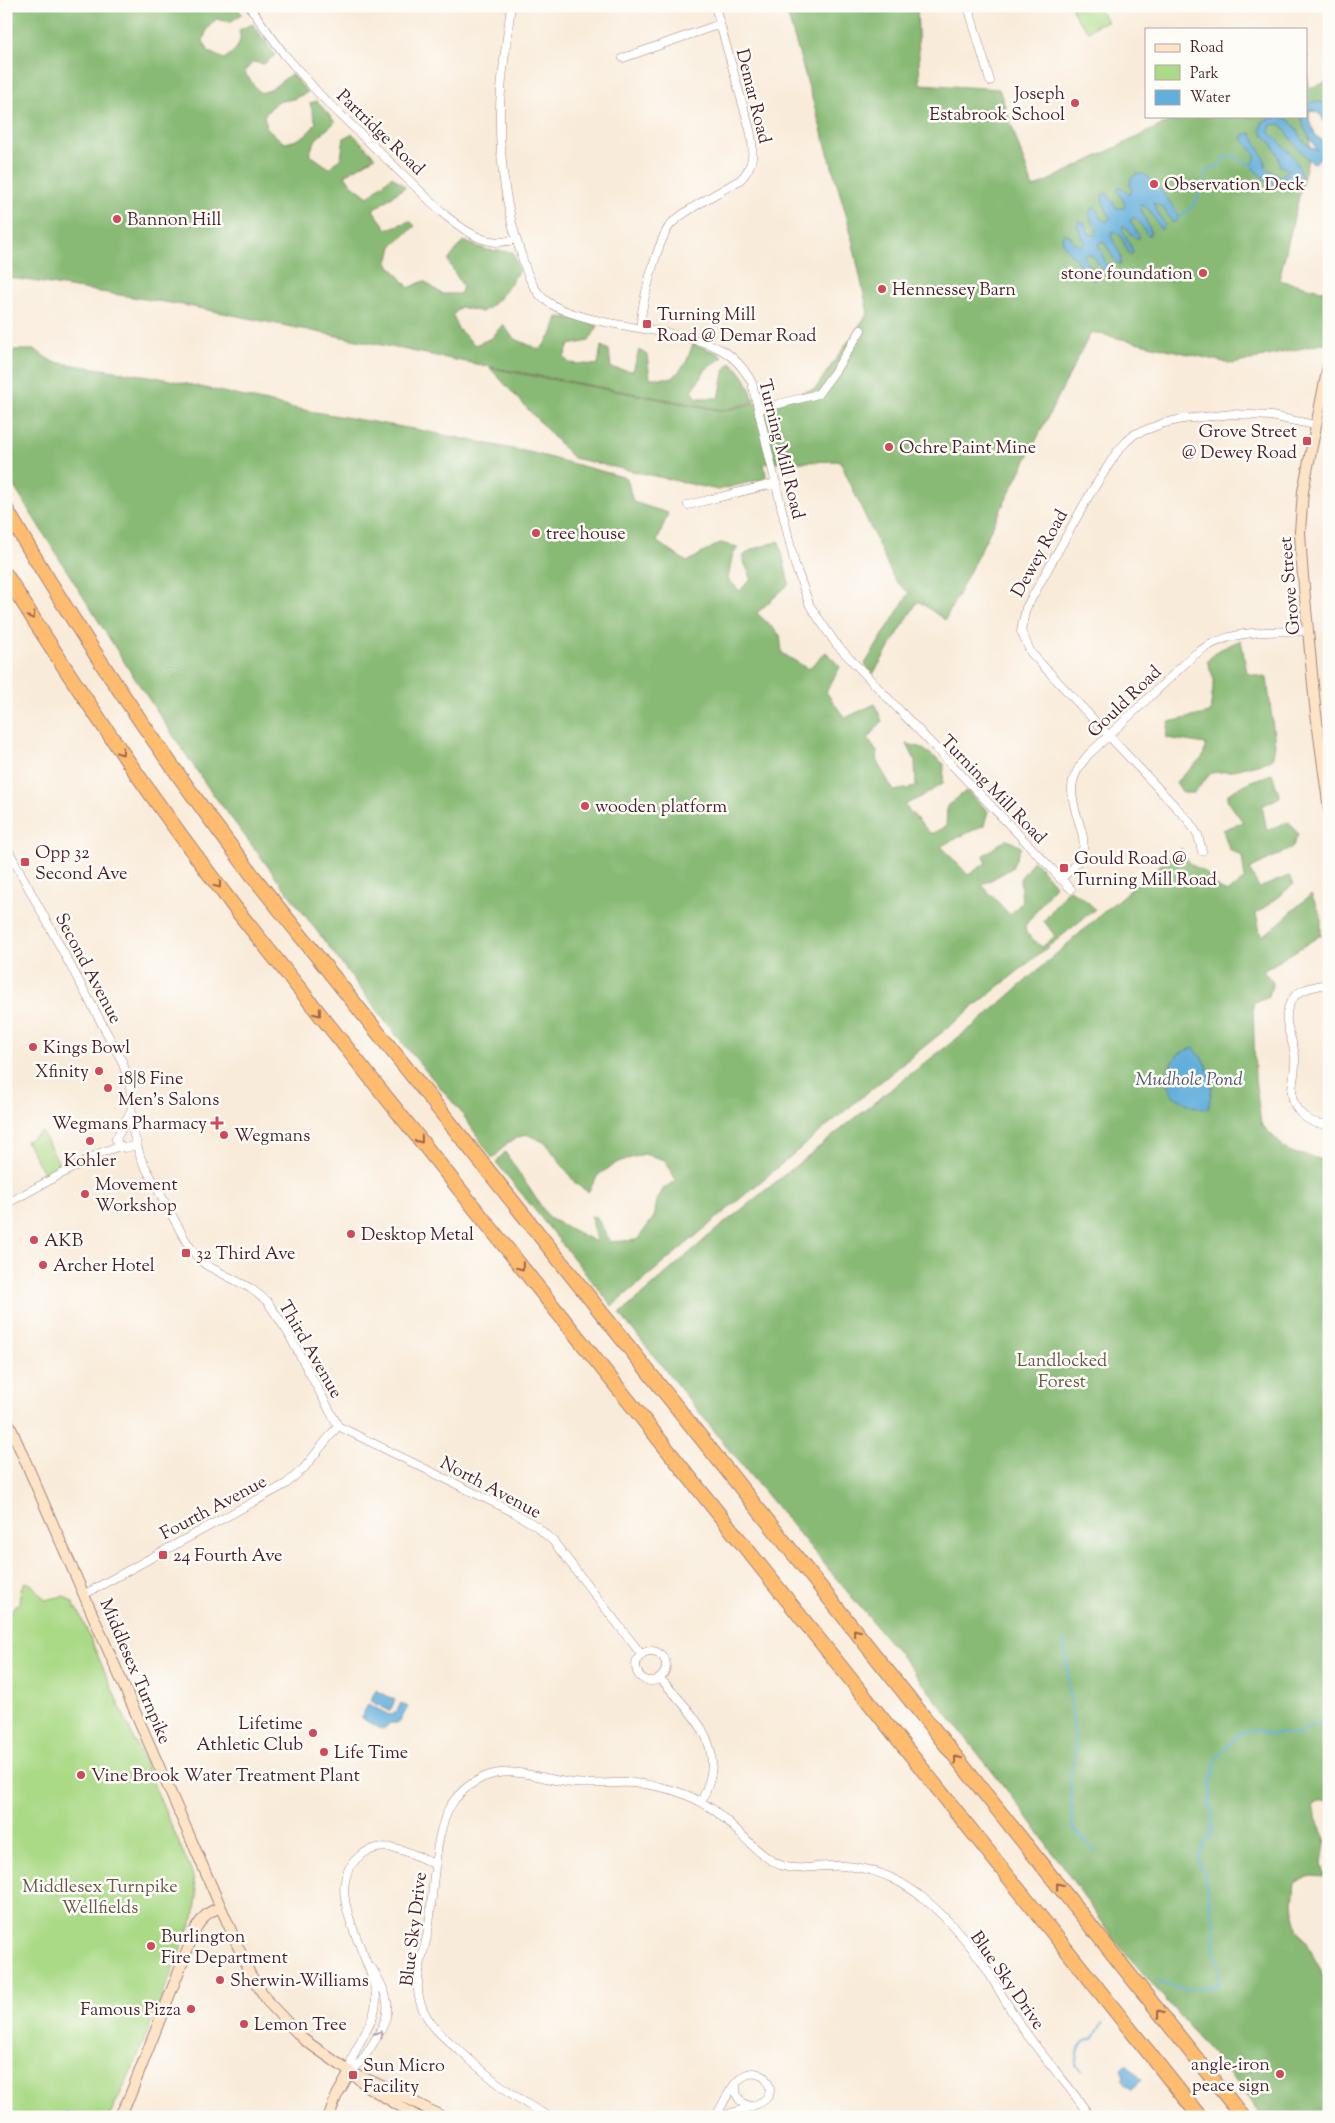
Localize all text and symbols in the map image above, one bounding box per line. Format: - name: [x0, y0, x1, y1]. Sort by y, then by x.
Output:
- legend: [1145, 28, 1308, 118]
- text: Road: [1190, 38, 1224, 59]
- street label: Demar Road: [728, 46, 776, 147]
- text: Park: [1190, 64, 1219, 85]
- place label: Joseph Estabrook School: [929, 82, 1065, 129]
- street label: Partridge Road: [330, 84, 430, 182]
- text: Water: [1190, 88, 1231, 109]
- marker: Joseph Estabrook School: [1069, 97, 1081, 109]
- place label: Observation Deck: [1164, 173, 1305, 199]
- marker: Observation Deck: [1148, 178, 1160, 190]
- place label: Bannon Hill: [127, 208, 221, 234]
- marker: Bannon Hill: [111, 213, 123, 225]
- place label: stone foundation: [1061, 262, 1193, 288]
- marker: stone foundation: [1197, 267, 1209, 279]
- place label: Hennessey Barn: [892, 278, 1016, 304]
- marker: Hennessey Barn: [876, 283, 888, 295]
- place label: Turning Mill Road @ Demar Road: [657, 303, 817, 350]
- marker: Turning Mill Road @ Demar Road: [641, 318, 653, 330]
- street label: Turning Mill Road: [750, 377, 810, 522]
- place label: Grove Street @ Dewey Road: [1182, 420, 1297, 467]
- marker: Grove Street @ Dewey Road: [1301, 435, 1313, 447]
- place label: Ochre Paint Mine: [899, 436, 1036, 462]
- marker: Ochre Paint Mine: [883, 441, 895, 453]
- street label: Dewey Road: [1006, 505, 1076, 603]
- place label: tree house: [546, 522, 626, 548]
- marker: tree house: [530, 527, 542, 539]
- street label: Grove Street: [1274, 536, 1308, 636]
- one-way arrow: [25, 611, 35, 620]
- street label: Gould Road: [1082, 660, 1168, 745]
- street label: Turning Mill Road: [934, 730, 1052, 851]
- one-way arrow: [115, 746, 124, 756]
- place label: wooden platform: [595, 795, 727, 821]
- marker: wooden platform: [579, 800, 591, 812]
- place label: Opp 32 Second Ave: [35, 841, 127, 888]
- place label: Gould Road @ Turning Mill Road: [1074, 847, 1217, 894]
- marker: Opp 32 Second Ave: [19, 856, 31, 868]
- marker: Gould Road @ Turning Mill Road: [1058, 862, 1070, 874]
- one-way arrow: [212, 879, 220, 888]
- street label: Second Avenue: [47, 909, 127, 1029]
- one-way arrow: [313, 1007, 321, 1016]
- place label: Kings Bowl: [43, 1036, 130, 1062]
- marker: Kings Bowl: [27, 1041, 39, 1053]
- place label: Xfinity: [35, 1060, 89, 1086]
- marker: Xfinity: [93, 1065, 105, 1077]
- place label: 18|8 Fine Men's Salons: [118, 1067, 219, 1114]
- water label: Mudhole Pond: [1135, 1067, 1243, 1094]
- marker: 18|8 Fine Men's Salons: [102, 1082, 114, 1094]
- place label: Wegmans Pharmacy: [52, 1112, 207, 1138]
- marker: Wegmans Pharmacy: [211, 1117, 223, 1129]
- place label: Wegmans: [234, 1124, 310, 1150]
- marker: Wegmans: [218, 1129, 230, 1141]
- one-way arrow: [414, 1134, 422, 1143]
- marker: Kohler: [84, 1135, 96, 1147]
- place label: Kohler: [64, 1149, 117, 1175]
- place label: Movement Workshop: [95, 1173, 178, 1220]
- marker: Movement Workshop: [79, 1188, 91, 1200]
- place label: Desktop Metal: [361, 1223, 474, 1249]
- marker: Desktop Metal: [345, 1228, 357, 1240]
- place label: AKB: [44, 1229, 83, 1255]
- marker: AKB: [28, 1234, 40, 1246]
- place label: 32 Third Ave: [196, 1242, 295, 1268]
- marker: 32 Third Ave: [180, 1247, 192, 1259]
- place label: Archer Hotel: [53, 1254, 155, 1280]
- marker: Archer Hotel: [37, 1259, 49, 1271]
- one-way arrow: [515, 1261, 524, 1271]
- street label: Third Avenue: [271, 1296, 348, 1404]
- park label: Landlocked Forest: [1017, 1349, 1107, 1396]
- street label: North Avenue: [435, 1451, 545, 1526]
- street label: Fourth Avenue: [156, 1470, 272, 1548]
- place label: 24 Fourth Ave: [173, 1544, 282, 1570]
- marker: 24 Fourth Ave: [157, 1549, 169, 1561]
- street label: Middlesex Turnpike: [92, 1595, 177, 1748]
- one-way arrow: [853, 1629, 861, 1638]
- place label: Lifetime Athletic Club: [196, 1712, 303, 1759]
- marker: Lifetime Athletic Club: [307, 1727, 319, 1739]
- place label: Life Time: [334, 1741, 408, 1767]
- marker: Life Time: [318, 1746, 330, 1758]
- one-way arrow: [955, 1756, 963, 1765]
- place label: Vine Brook Water Treatment Plant: [91, 1764, 360, 1790]
- marker: Vine Brook Water Treatment Plant: [75, 1769, 87, 1781]
- street label: Blue Sky Drive: [395, 1871, 435, 1988]
- park label: Middlesex Turnpike Wellfields: [22, 1875, 178, 1922]
- one-way arrow: [1056, 1883, 1064, 1892]
- place label: Burlington Fire Department: [161, 1925, 288, 1972]
- street label: Blue Sky Drive: [963, 1927, 1050, 2036]
- marker: Burlington Fire Department: [145, 1940, 157, 1952]
- place label: Sherwin-Williams: [230, 1969, 369, 1995]
- marker: Sherwin-Williams: [214, 1974, 226, 1986]
- place label: Famous Pizza: [80, 1998, 181, 2024]
- marker: Famous Pizza: [185, 2003, 197, 2015]
- one-way arrow: [1157, 2009, 1166, 2019]
- place label: Lemon Tree: [254, 2013, 347, 2039]
- marker: Lemon Tree: [238, 2018, 250, 2030]
- one-way arrow: [373, 2030, 383, 2039]
- place label: angle-iron peace sign: [1191, 2053, 1270, 2100]
- place label: Sun Micro Facility: [363, 2054, 445, 2101]
- marker: angle-iron peace sign: [1274, 2068, 1286, 2080]
- marker: Sun Micro Facility: [347, 2069, 359, 2081]

